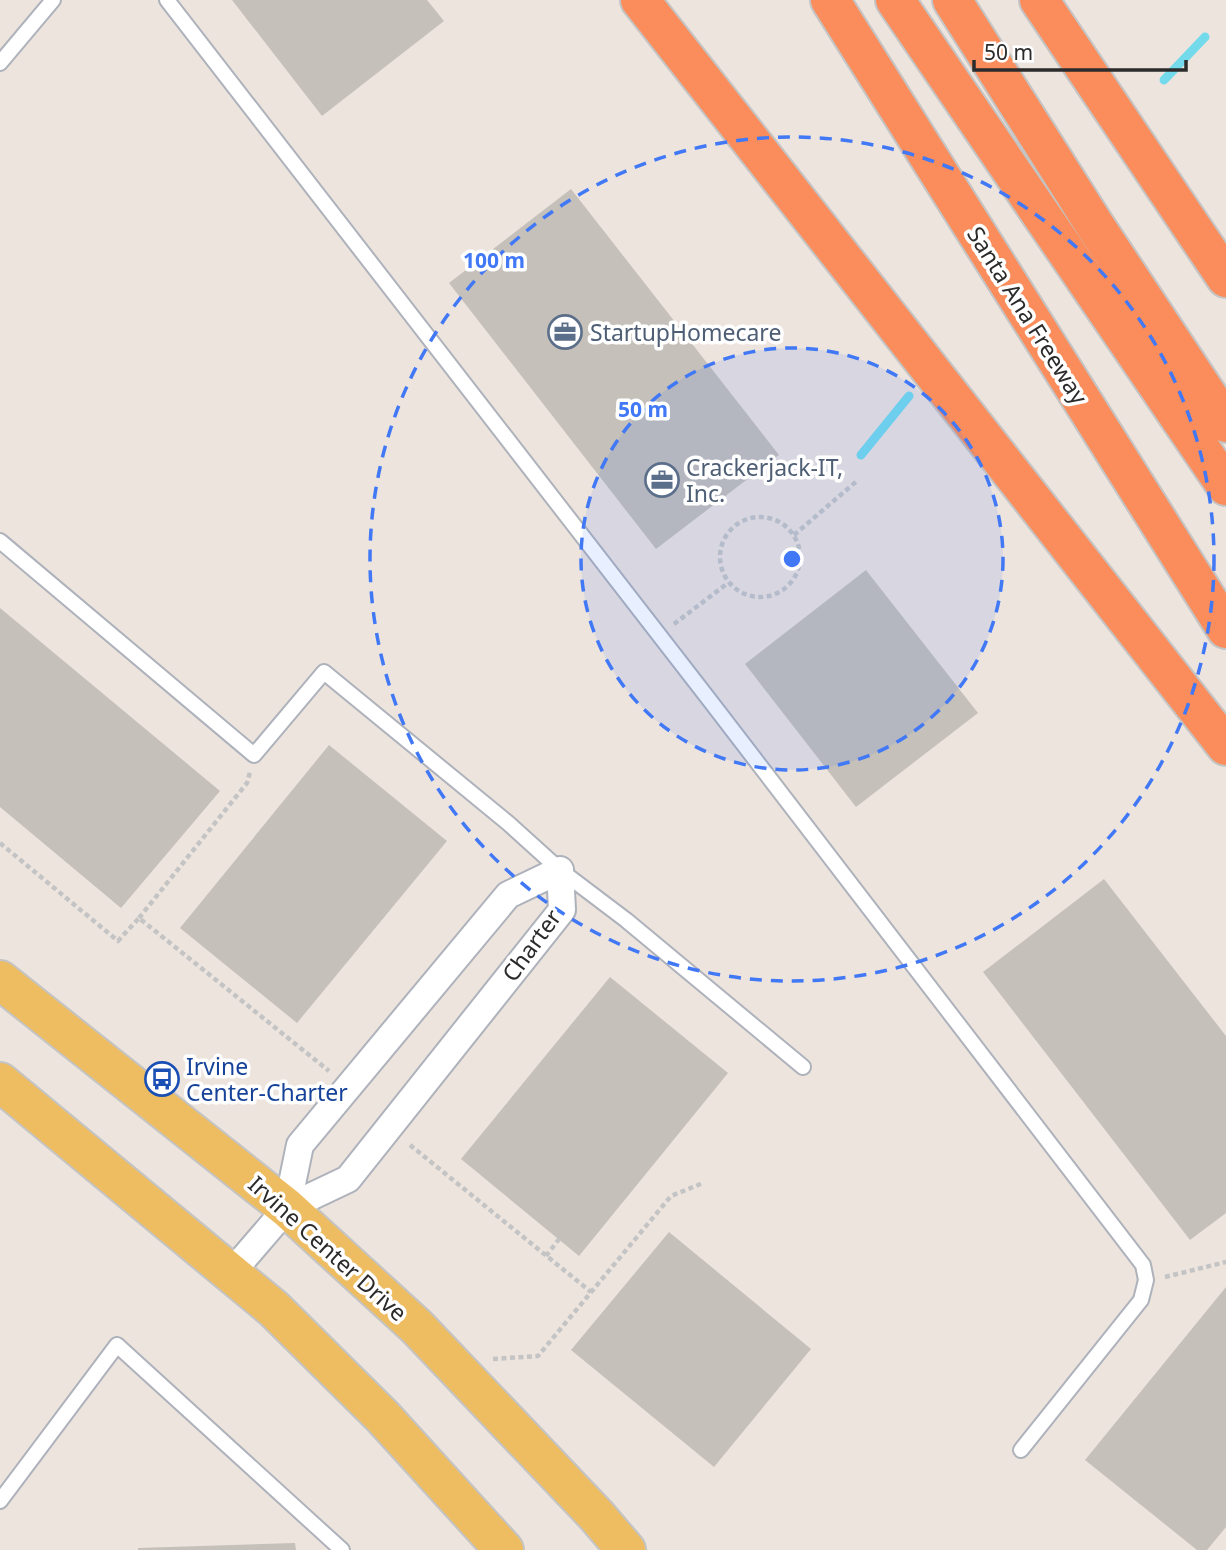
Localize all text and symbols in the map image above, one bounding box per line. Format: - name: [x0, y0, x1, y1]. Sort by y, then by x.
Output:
- scale bar: [974, 28, 1186, 72]
- text: 50 m: [984, 38, 1033, 66]
- street label: Santa Ana Freeway: [960, 220, 1096, 410]
- text: 100 m: [463, 246, 525, 274]
- office icon: StartupHomecare: [546, 313, 584, 351]
- place label: StartupHomecare: [590, 316, 781, 348]
- text: 50 m: [618, 395, 668, 423]
- place label: Crackerjack-IT, Inc.: [686, 451, 843, 509]
- office icon: Crackerjack-IT, Inc.: [643, 461, 681, 499]
- centre of rings: [780, 547, 804, 571]
- street label: Charter: [494, 902, 568, 988]
- place label: Irvine Center-Charter: [186, 1050, 348, 1108]
- bus stop icon: Irvine Center-Charter: [143, 1060, 181, 1098]
- street label: Irvine Center Drive: [242, 1168, 414, 1328]

